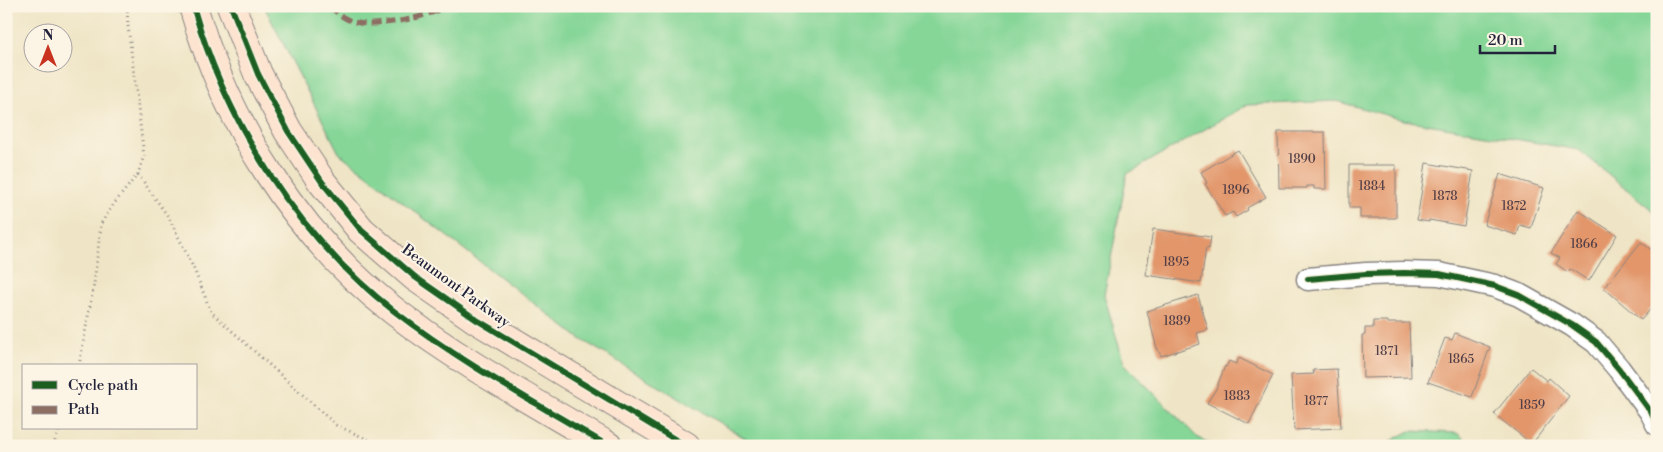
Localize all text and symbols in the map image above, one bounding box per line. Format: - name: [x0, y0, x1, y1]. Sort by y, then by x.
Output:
- north arrow: [22, 22, 72, 72]
- scale bar: [1480, 22, 1556, 54]
- text: N: [42, 27, 54, 45]
- text: 20 m: [1488, 31, 1523, 50]
- house number: 1890: [1288, 152, 1316, 167]
- house number: 1884: [1359, 179, 1385, 194]
- house number: 1896: [1223, 183, 1249, 198]
- house number: 1878: [1432, 189, 1458, 204]
- house number: 1872: [1502, 199, 1527, 214]
- house number: 1866: [1571, 237, 1597, 252]
- street label: Beaumont Parkway: [397, 240, 515, 332]
- house number: 1895: [1163, 255, 1189, 270]
- house number: 1889: [1164, 314, 1190, 329]
- house number: 1871: [1375, 344, 1400, 359]
- house number: 1865: [1448, 352, 1474, 367]
- legend: [22, 364, 198, 430]
- text: Cycle path: [68, 376, 138, 395]
- house number: 1883: [1224, 389, 1251, 404]
- house number: 1877: [1304, 394, 1328, 409]
- house number: 1859: [1519, 398, 1545, 413]
- text: Path: [68, 400, 100, 419]

